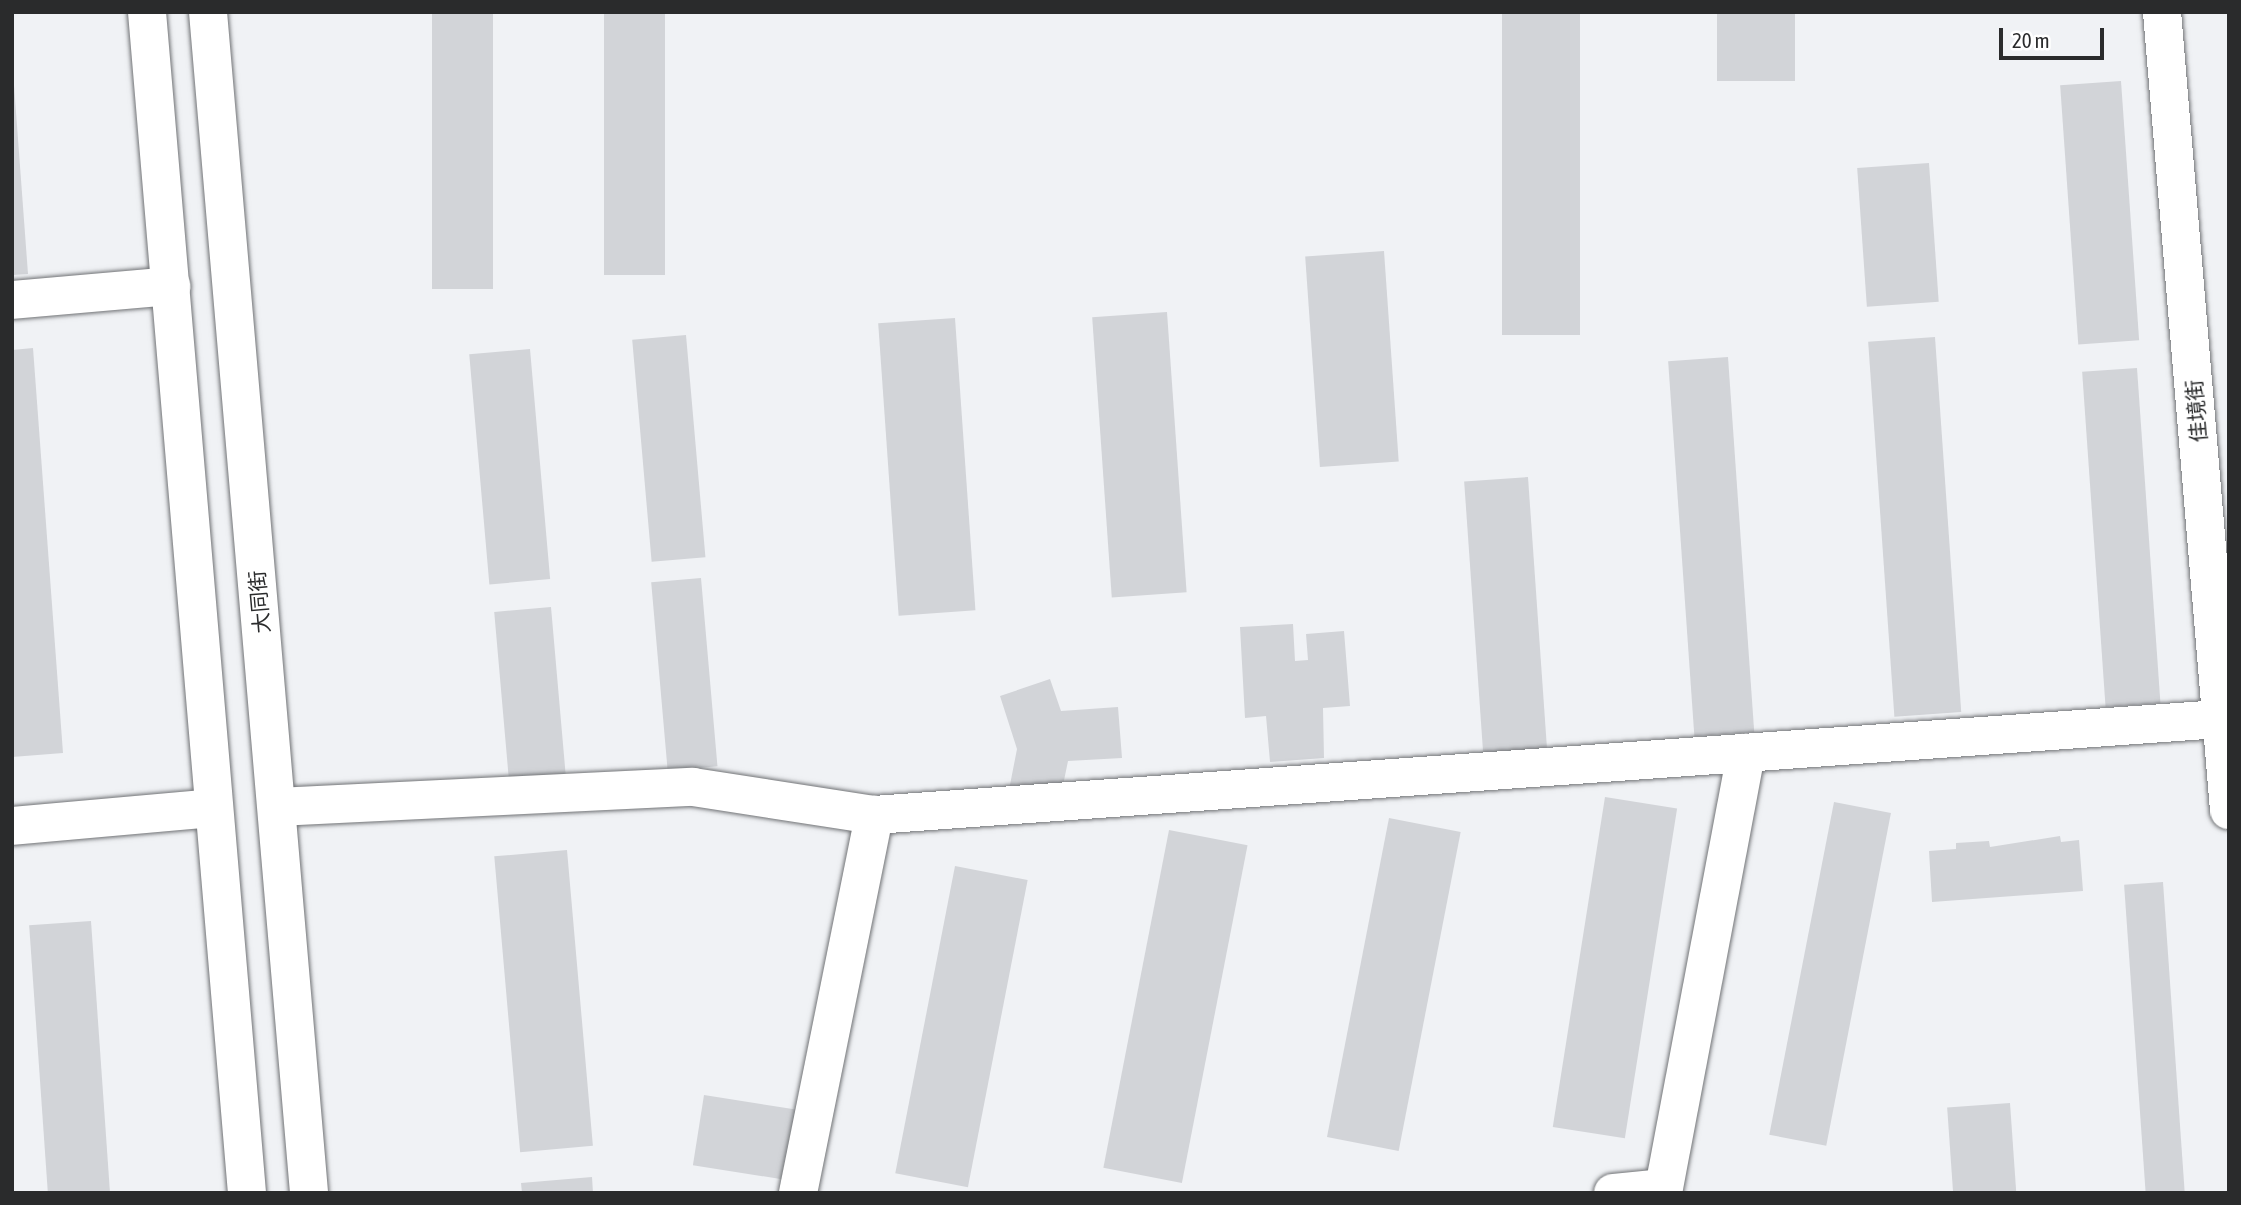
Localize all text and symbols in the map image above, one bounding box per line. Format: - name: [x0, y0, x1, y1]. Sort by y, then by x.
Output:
- scale bar: [2003, 14, 2108, 58]
- text: 20 m: [2012, 28, 2050, 52]
- street label: 佳境街: [2181, 379, 2211, 443]
- street label: 大同街: [244, 570, 274, 634]

